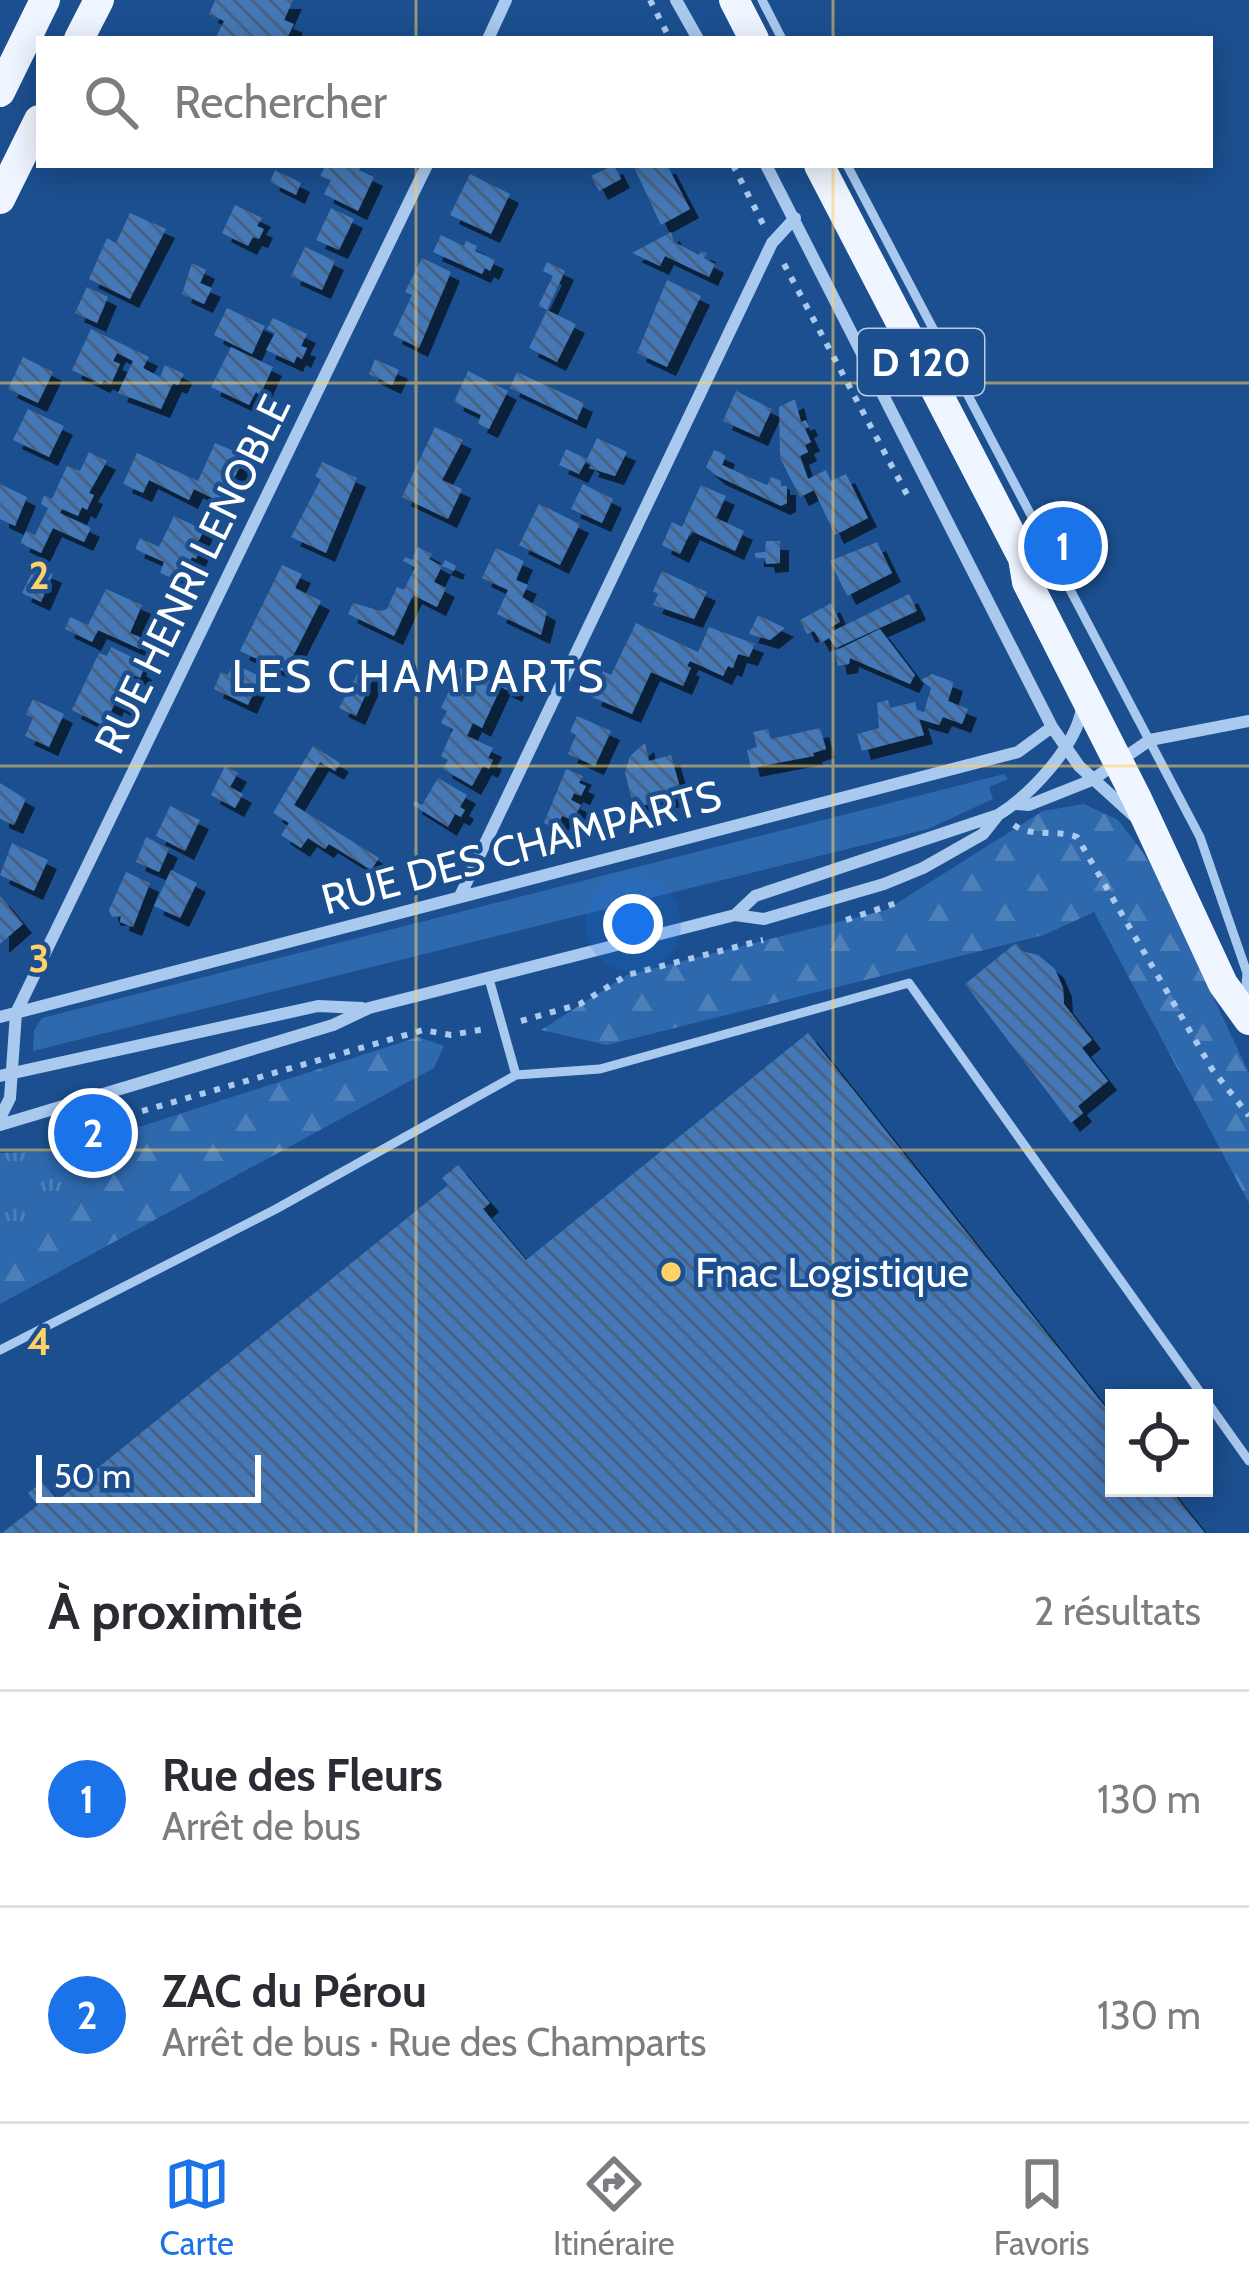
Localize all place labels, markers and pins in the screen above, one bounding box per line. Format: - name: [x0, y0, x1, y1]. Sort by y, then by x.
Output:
- pin: 1: [1024, 501, 1102, 591]
- pin: 2: [54, 1088, 132, 1178]
- place label: Fnac Logistique: [695, 1246, 969, 1298]
- marker: Fnac Logistique: [658, 1259, 684, 1285]

